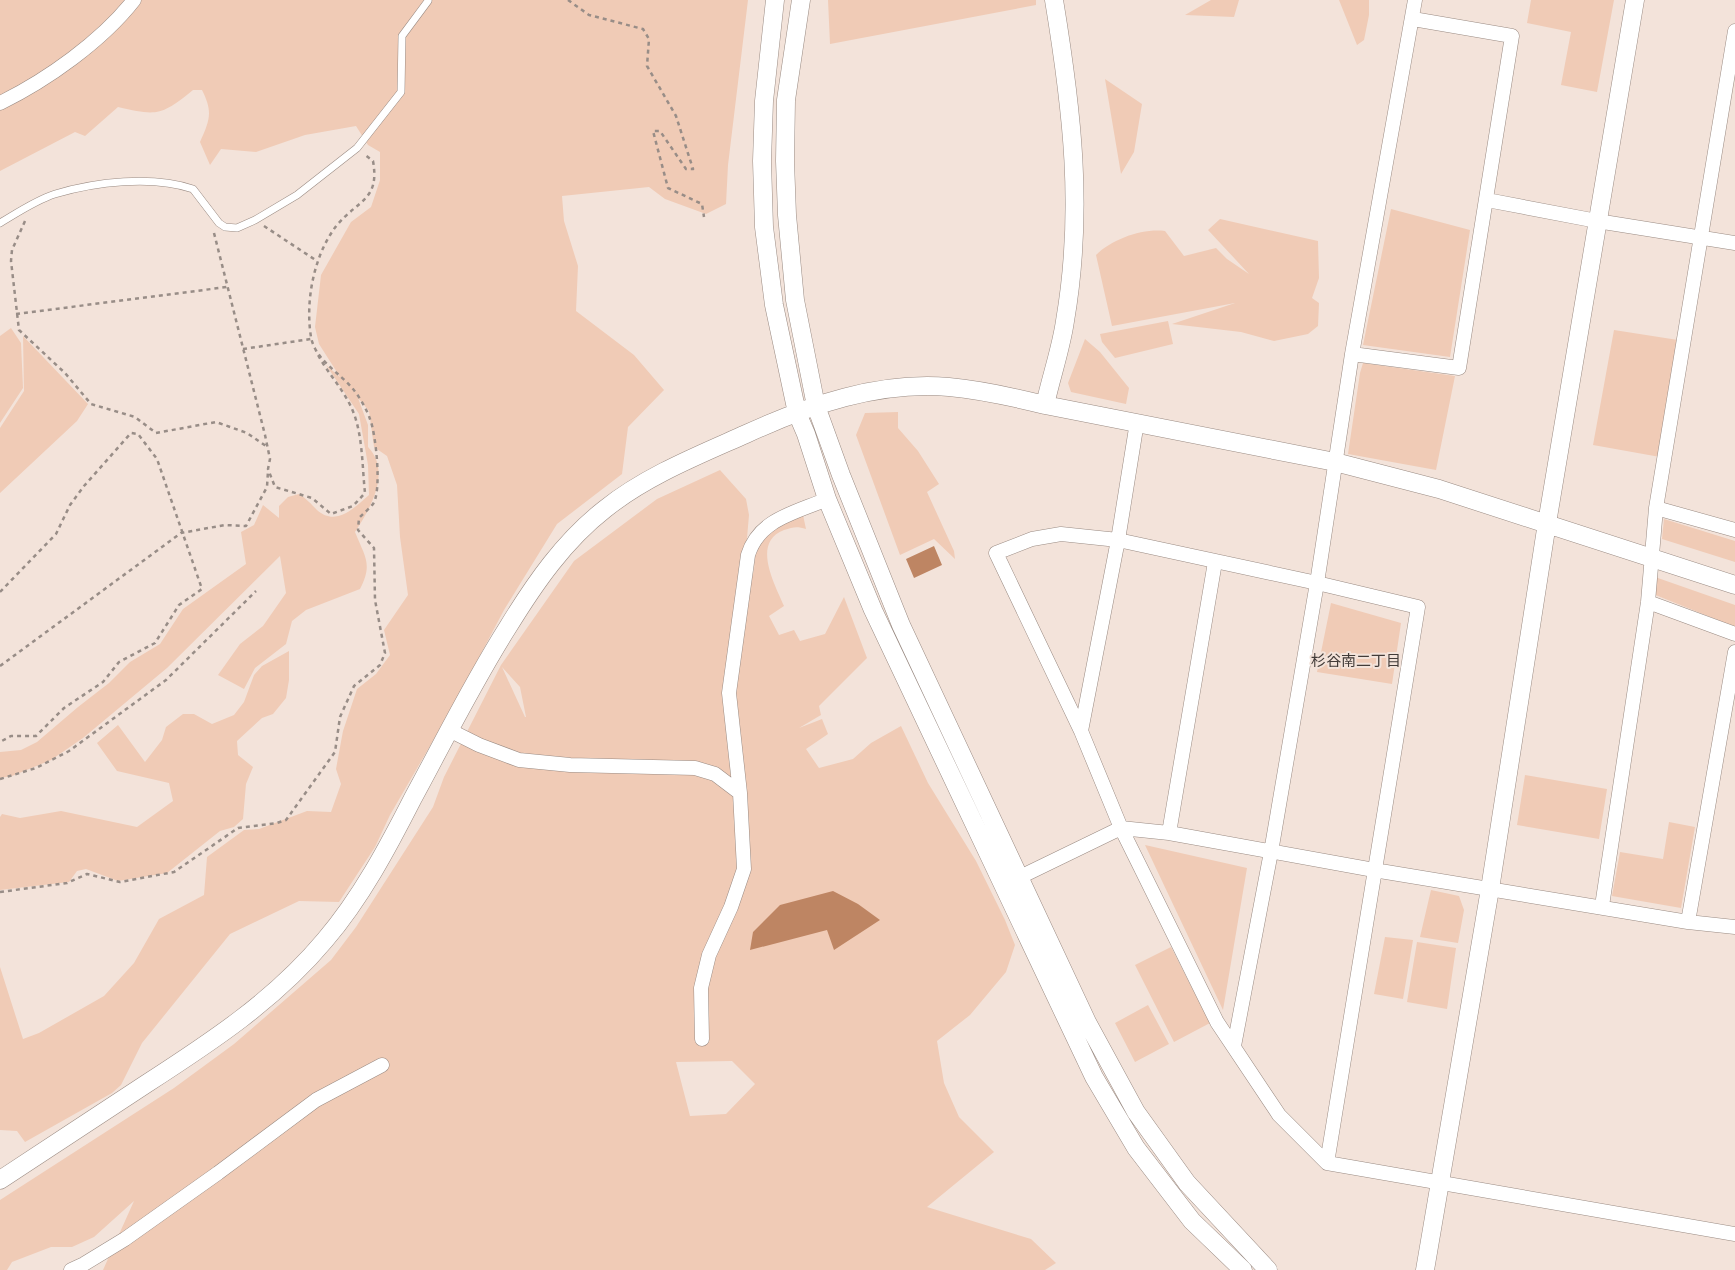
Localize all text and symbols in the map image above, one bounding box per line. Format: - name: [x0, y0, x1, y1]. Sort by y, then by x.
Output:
- district label: 杉谷南二丁目: [1311, 650, 1401, 671]

